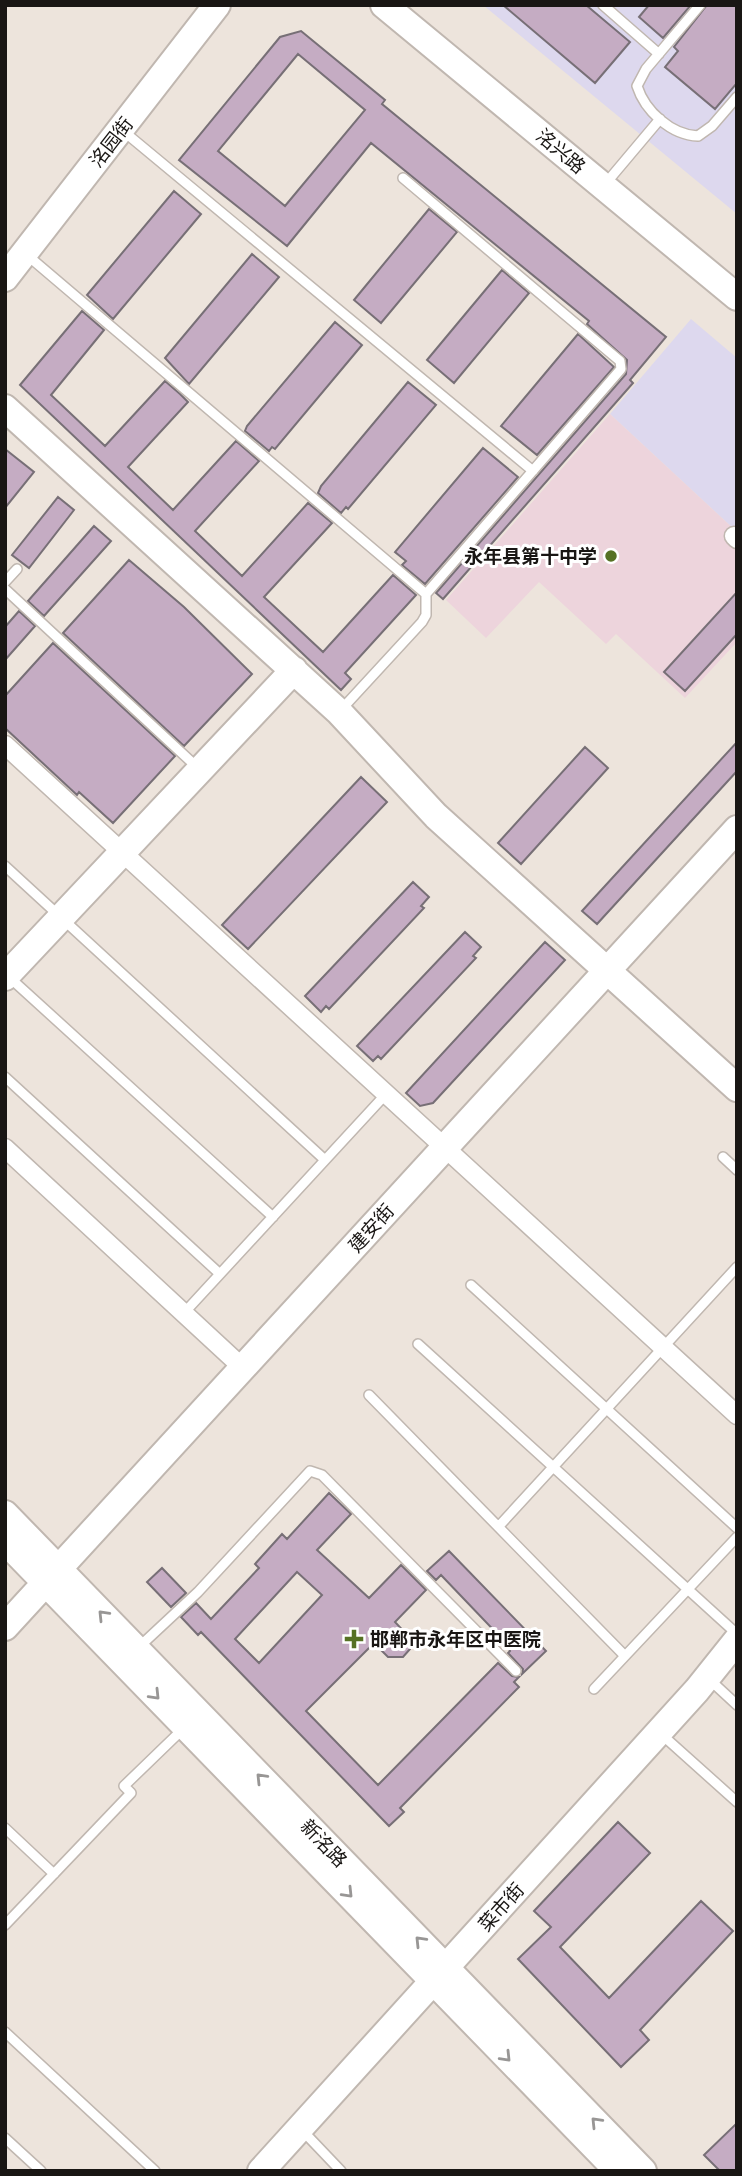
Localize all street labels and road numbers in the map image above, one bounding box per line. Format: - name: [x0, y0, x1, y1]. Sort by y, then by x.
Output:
- street label: 洺园街: [83, 112, 140, 173]
- street label: 洺兴路: [530, 123, 591, 180]
- street label: 建安街: [342, 1198, 400, 1259]
- street label: 新洺路: [294, 1813, 353, 1873]
- street label: 菜市街: [472, 1877, 530, 1938]

